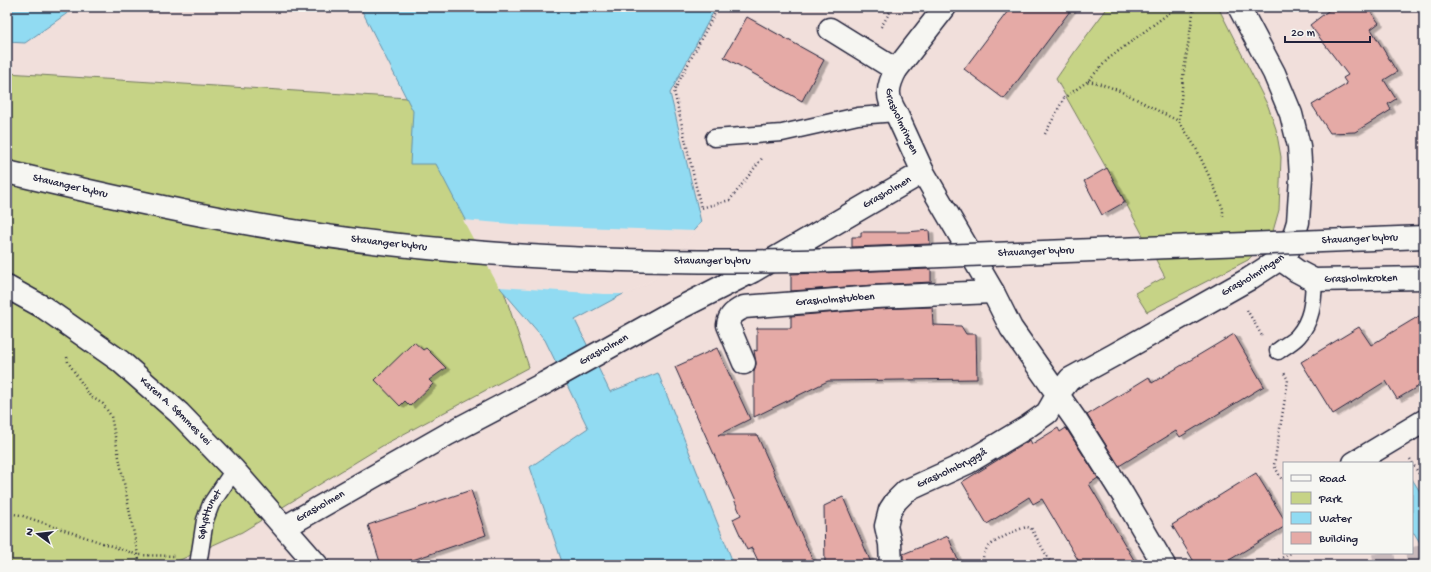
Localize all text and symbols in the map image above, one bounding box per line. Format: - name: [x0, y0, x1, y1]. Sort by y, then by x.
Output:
- scale bar: [1285, 18, 1370, 44]
- text: 20 m: [1291, 27, 1316, 41]
- street label: Grasholmringen: [883, 88, 921, 157]
- street label: Stavanger bybru: [32, 172, 109, 201]
- street label: Grasholmen: [861, 174, 914, 211]
- street label: Stavanger bybru: [1322, 232, 1398, 247]
- street label: Stavanger bybru: [350, 233, 428, 254]
- street label: Stavanger bybru: [998, 245, 1075, 260]
- street label: Grasholmringen: [1220, 251, 1288, 299]
- street label: Stavanger bybru: [674, 255, 751, 268]
- street label: Grasholmkroken: [1324, 272, 1398, 286]
- street label: Grasholmstubben: [795, 291, 876, 309]
- street label: Grasholmen: [578, 331, 631, 368]
- street label: Karen A. Sømmes vei: [137, 375, 213, 448]
- street label: Grasholmbryggå: [915, 445, 990, 491]
- legend: [1283, 462, 1413, 554]
- text: Road: [1319, 473, 1346, 487]
- street label: Sølysttunet: [196, 487, 226, 540]
- street label: Grasholmen: [294, 488, 348, 525]
- text: Park: [1318, 493, 1344, 507]
- text: Water: [1319, 513, 1353, 527]
- north arrow: [18, 514, 58, 554]
- text: N: [24, 527, 37, 537]
- text: Building: [1318, 533, 1358, 547]

